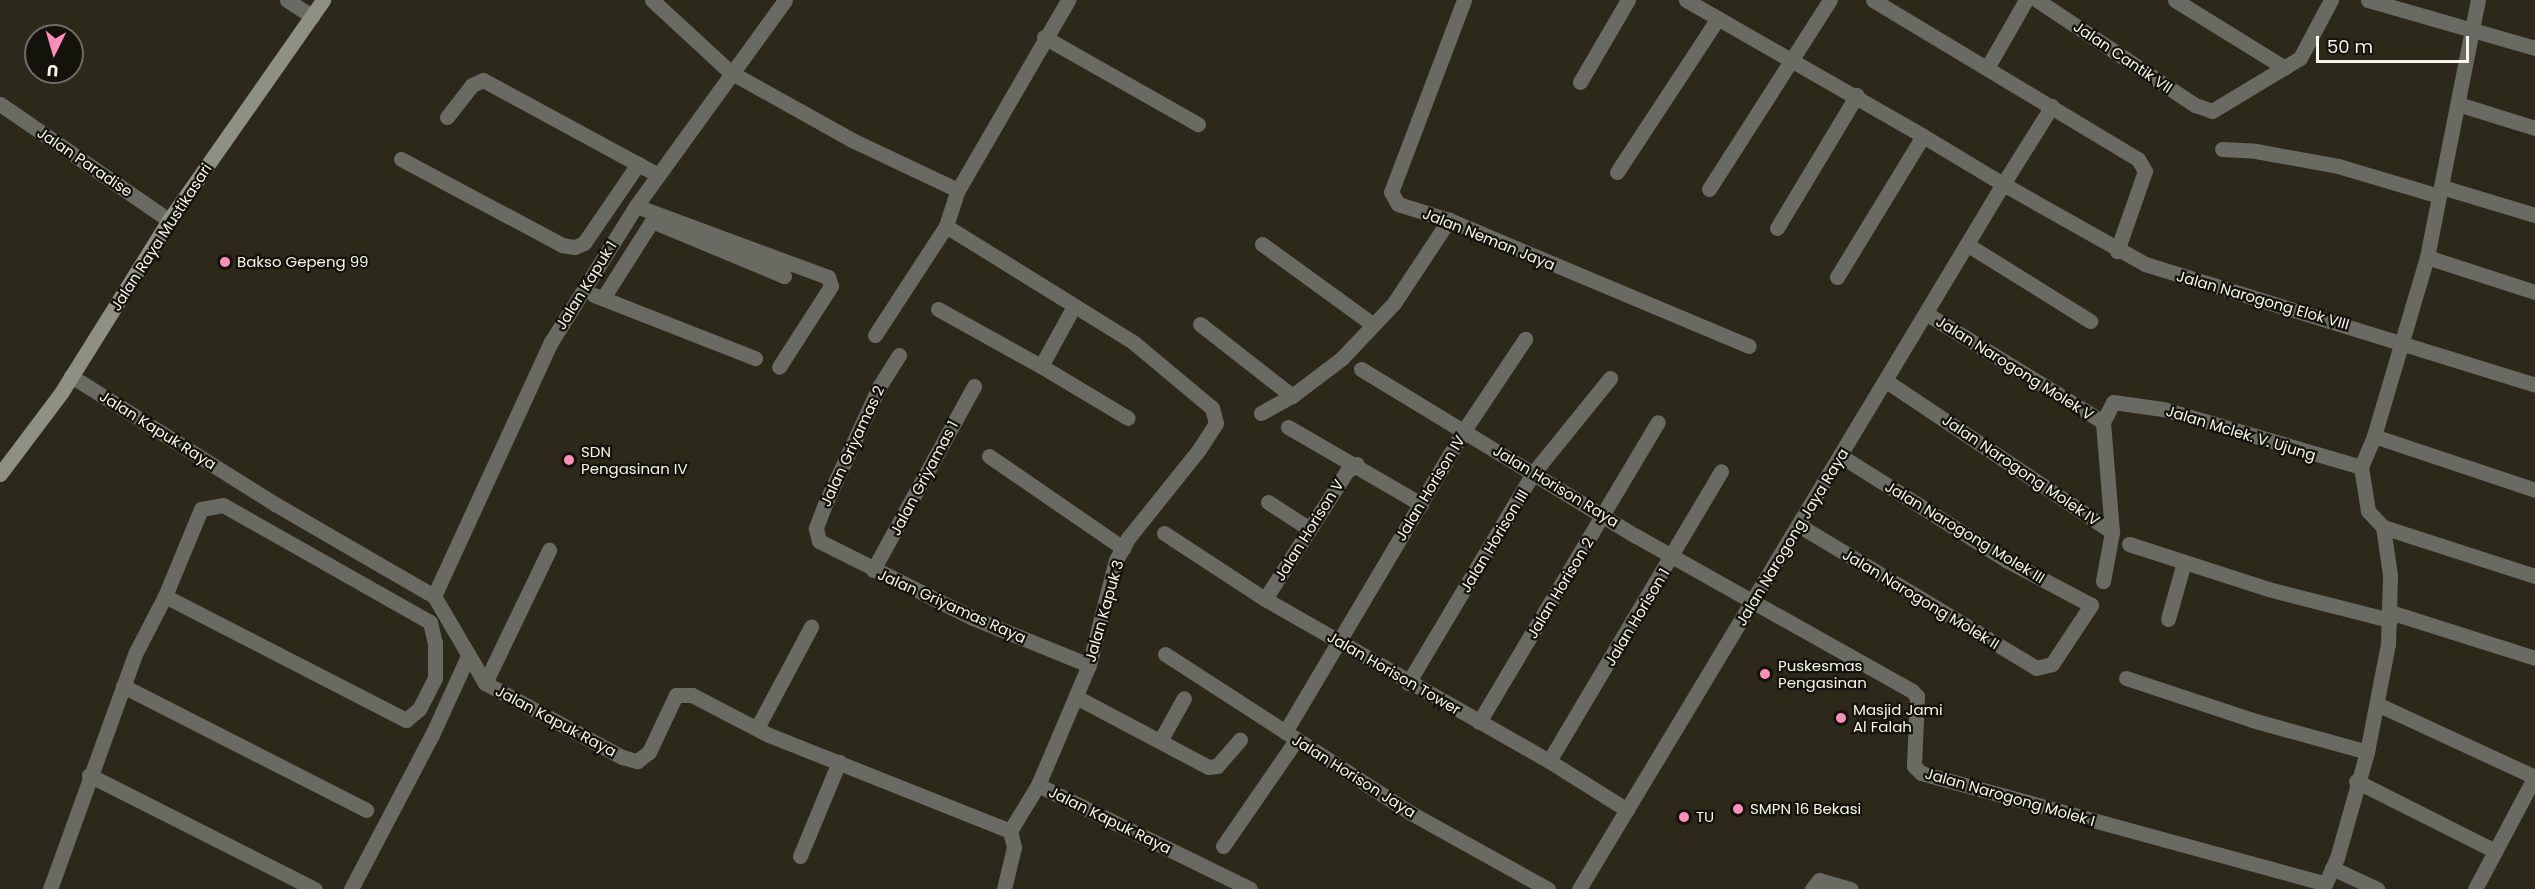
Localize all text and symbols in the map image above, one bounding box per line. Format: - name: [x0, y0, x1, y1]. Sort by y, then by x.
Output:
- street label: Jalan Cantik VII: [2070, 17, 2176, 97]
- north arrow: [24, 24, 84, 84]
- scale bar: [2319, 24, 2472, 62]
- text: 50 m: [2327, 34, 2373, 59]
- text: U: [46, 58, 59, 82]
- street label: Jalan Paradise: [34, 123, 136, 201]
- street label: Jalan Raya Mustikasari: [107, 160, 215, 314]
- street label: Jalan Neman Jaya: [1420, 204, 1558, 274]
- street label: Jalan Kapuk 1: [552, 237, 620, 333]
- place label: Bakso Gepeng 99: [237, 253, 369, 271]
- marker: Bakso Gepeng 99: [218, 255, 232, 269]
- street label: Jalan Narogong Elok VIII: [2175, 267, 2351, 333]
- street label: Jalan Narogong Molek V: [1933, 312, 2097, 424]
- street label: Jalan Griyamas 2: [816, 383, 888, 509]
- street label: Jalan Kapuk Raya: [96, 387, 220, 473]
- street label: Jalan Mclek. V. Ujung: [2164, 402, 2318, 464]
- street label: Jalan Narogong Molek IV: [1939, 411, 2103, 529]
- street label: Jalan Griyamas 1: [886, 418, 962, 538]
- street label: Jalan Horison IV: [1391, 432, 1469, 544]
- street label: Jalan Horison Raya: [1490, 441, 1622, 531]
- place label: SDN Pengasinan IV: [581, 442, 688, 477]
- street label: Jalan Narogong Jaya Raya: [1732, 445, 1852, 629]
- marker: SDN Pengasinan IV: [562, 453, 576, 467]
- street label: Jalan Horison V: [1271, 476, 1347, 584]
- street label: Jalan Narogong Molek III: [1882, 477, 2048, 587]
- street label: Jalan Horison III: [1456, 486, 1532, 596]
- street label: Jalan Horison 2: [1523, 534, 1597, 642]
- street label: Jalan Narogong Molek II: [1839, 545, 2003, 653]
- street label: Jalan Kapuk 3: [1081, 558, 1127, 664]
- street label: Jalan Griyamas Raya: [875, 565, 1029, 647]
- street label: Jalan Horison 1: [1601, 565, 1673, 669]
- street label: Jalan Horison Tower: [1324, 628, 1464, 718]
- place label: Puskesmas Pengasinan: [1778, 656, 1867, 691]
- marker: Puskesmas Pengasinan: [1756, 665, 1774, 683]
- street label: Jalan Kapuk Raya: [493, 682, 619, 760]
- place label: Masjid Jami Al Falah: [1853, 700, 1943, 735]
- marker: Masjid Jami Al Falah: [1834, 711, 1848, 725]
- street label: Jalan Horison Jaya: [1289, 731, 1419, 821]
- street label: Jalan Narogong Molek I: [1923, 764, 2097, 830]
- street label: Jalan Kapuk Raya: [1046, 783, 1174, 857]
- place label: SMPN 16 Bekasi: [1750, 800, 1861, 818]
- marker: SMPN 16 Bekasi: [1731, 802, 1745, 816]
- place label: TU: [1696, 808, 1714, 826]
- marker: TU: [1677, 810, 1691, 824]

